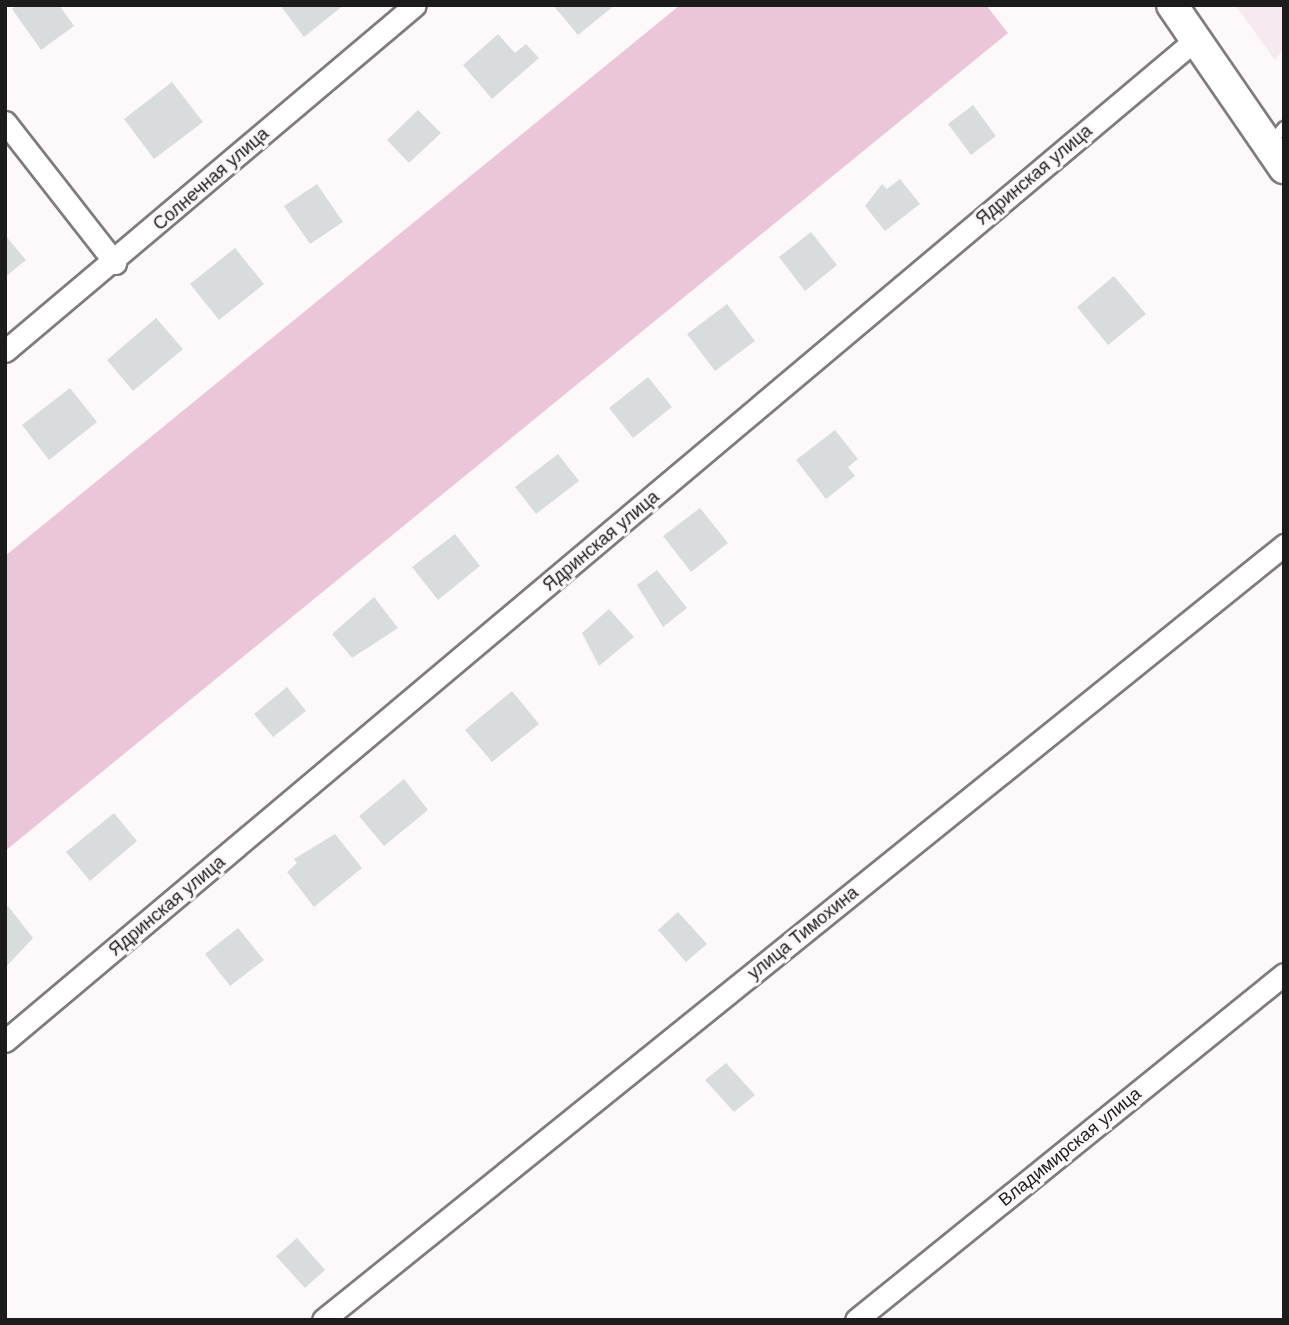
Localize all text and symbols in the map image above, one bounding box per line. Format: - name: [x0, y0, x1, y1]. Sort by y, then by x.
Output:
- street label: Ядринская улица: [972, 120, 1096, 230]
- street label: Солнечная улица: [149, 123, 273, 235]
- street label: Ядринская улица: [539, 486, 663, 596]
- street label: Ядринская улица: [105, 851, 229, 961]
- street label: улица Тимохина: [743, 882, 863, 984]
- street label: Владимирская улица: [994, 1083, 1146, 1211]

